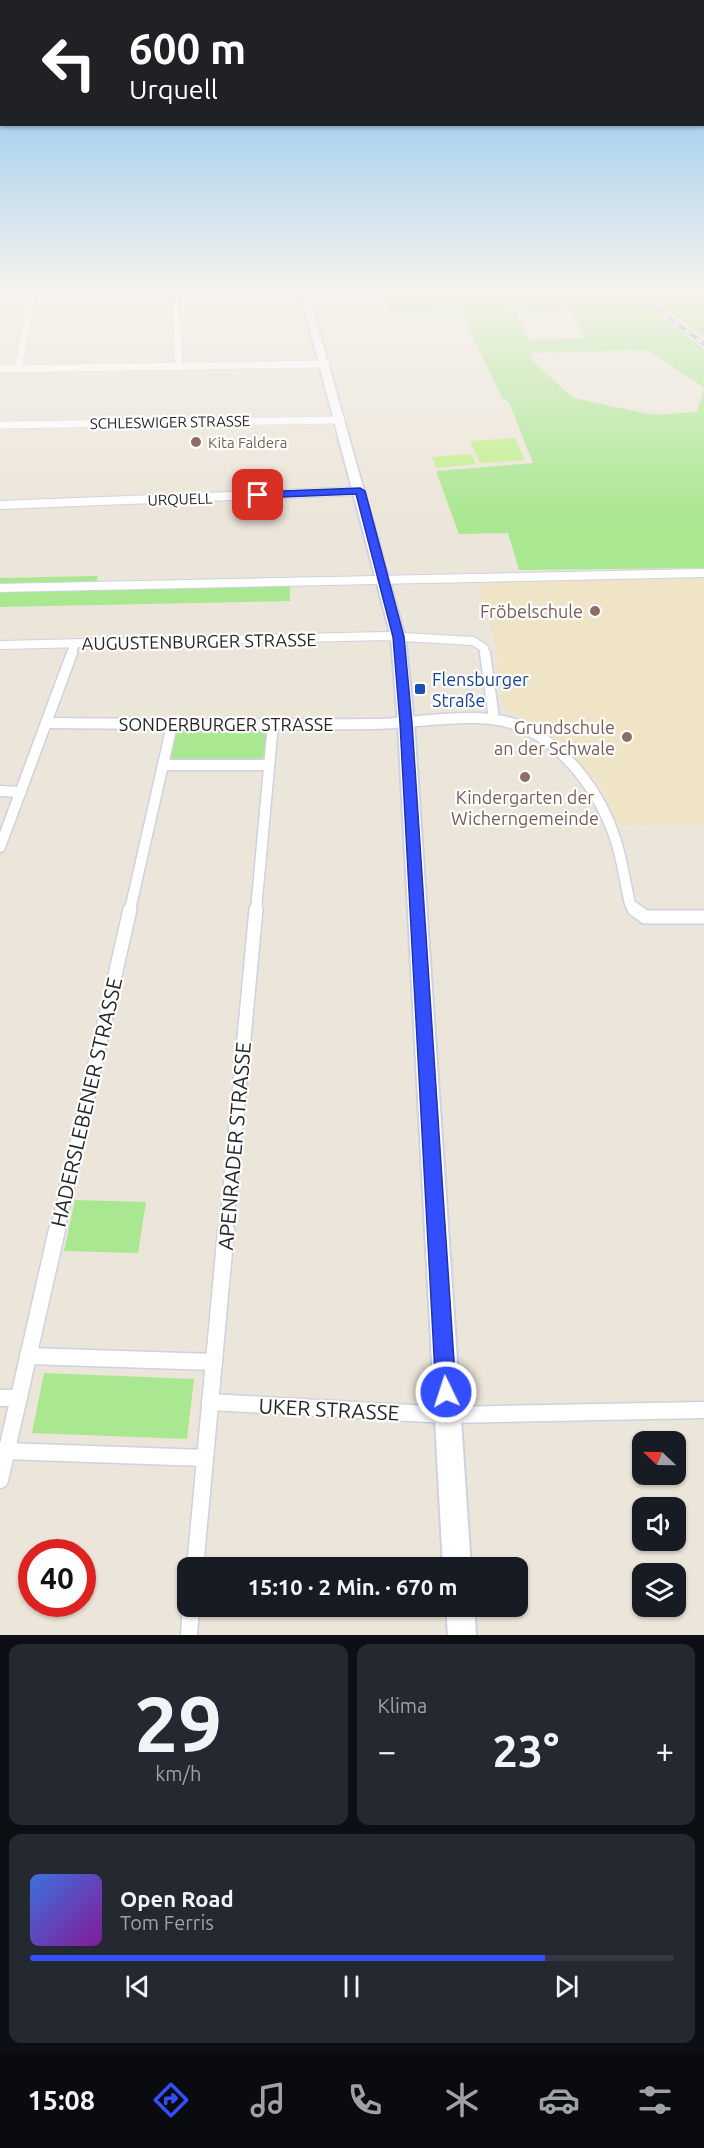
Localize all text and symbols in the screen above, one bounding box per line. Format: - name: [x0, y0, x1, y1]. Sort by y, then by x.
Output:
- icon: left: [30, 24, 108, 102]
- text: 600 m: [129, 25, 246, 72]
- text: Urquell: [129, 74, 218, 104]
- street label: SCHLESWIGER STRASSE: [90, 412, 250, 432]
- place label: Kita Faldera: [208, 434, 288, 451]
- marker: Kita Faldera: [189, 435, 203, 449]
- pin: [232, 469, 283, 520]
- icon: arrive: [241, 478, 274, 511]
- street label: URQUELL: [147, 489, 213, 509]
- place label: Fröbelschule: [480, 601, 583, 621]
- marker: Fröbelschule: [588, 604, 602, 618]
- street label: AUGUSTENBURGER STRASSE: [81, 629, 317, 653]
- place label: Flensburger Straße: [432, 669, 529, 710]
- marker: Flensburger Straße: [413, 682, 427, 696]
- street label: SONDERBURGER STRASSE: [119, 714, 333, 734]
- place label: Grundschule an der Schwale: [494, 717, 615, 758]
- marker: Grundschule an der Schwale: [620, 730, 634, 744]
- marker: Kindergarten der Wicherngemeinde: [518, 770, 532, 784]
- place label: Kindergarten der Wicherngemeinde: [451, 787, 599, 828]
- street label: HADERSLEBENER STRASSE: [46, 975, 126, 1229]
- street label: APENRADER STRASSE: [213, 1041, 255, 1251]
- position arrow: [414, 1360, 478, 1424]
- street label: UKER STRASSE: [258, 1393, 400, 1425]
- north arrow: [632, 1431, 686, 1485]
- map controls: [632, 1431, 686, 1617]
- button: sound: [632, 1497, 686, 1551]
- speed limit sign: 40: [18, 1539, 96, 1617]
- button: layers: [632, 1563, 686, 1617]
- text: 15:10 · 2 Min. · 670 m: [248, 1574, 457, 1599]
- text: 29: [134, 1679, 222, 1767]
- text: Klima: [378, 1694, 427, 1717]
- text: 23°: [492, 1725, 559, 1776]
- text: −: [378, 1732, 396, 1769]
- text: +: [655, 1732, 674, 1769]
- text: km/h: [155, 1762, 201, 1785]
- text: Open Road: [120, 1886, 234, 1911]
- text: Tom Ferris: [120, 1911, 214, 1934]
- icon: previous: [121, 1970, 154, 2003]
- icon: pause: [335, 1970, 368, 2003]
- icon: next: [550, 1970, 583, 2003]
- icon: directions: [150, 2079, 192, 2121]
- icon: music: [247, 2079, 289, 2121]
- icon: phone: [344, 2079, 386, 2121]
- icon: climate: [441, 2079, 483, 2121]
- icon: car: [538, 2079, 580, 2121]
- icon: filters: [634, 2079, 676, 2121]
- text: 15:08: [27, 2085, 95, 2115]

